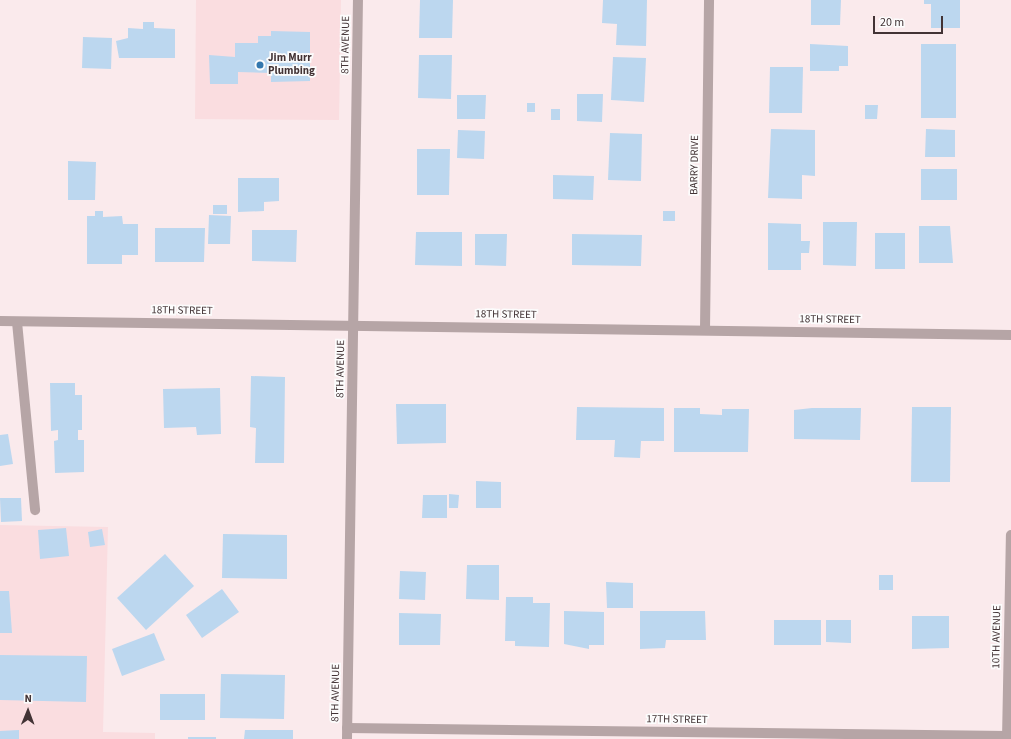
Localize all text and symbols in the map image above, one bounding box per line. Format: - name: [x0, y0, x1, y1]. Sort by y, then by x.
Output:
- scale bar: [875, 8, 945, 34]
- text: 20 m: [880, 14, 904, 31]
- street label: 8TH AVENUE: [339, 16, 353, 74]
- place label: Jim Murr Plumbing: [268, 52, 315, 78]
- marker: Jim Murr Plumbing: [255, 60, 265, 70]
- street label: BARRY DRIVE: [688, 135, 702, 195]
- street label: 18TH STREET: [151, 304, 213, 318]
- street label: 18TH STREET: [475, 308, 537, 322]
- street label: 18TH STREET: [799, 313, 861, 327]
- street label: 8TH AVENUE: [334, 340, 348, 398]
- street label: 10TH AVENUE: [990, 605, 1004, 669]
- street label: 8TH AVENUE: [329, 664, 343, 722]
- north arrow: [8, 691, 48, 731]
- text: N: [24, 691, 32, 706]
- street label: 17TH STREET: [646, 713, 708, 727]

